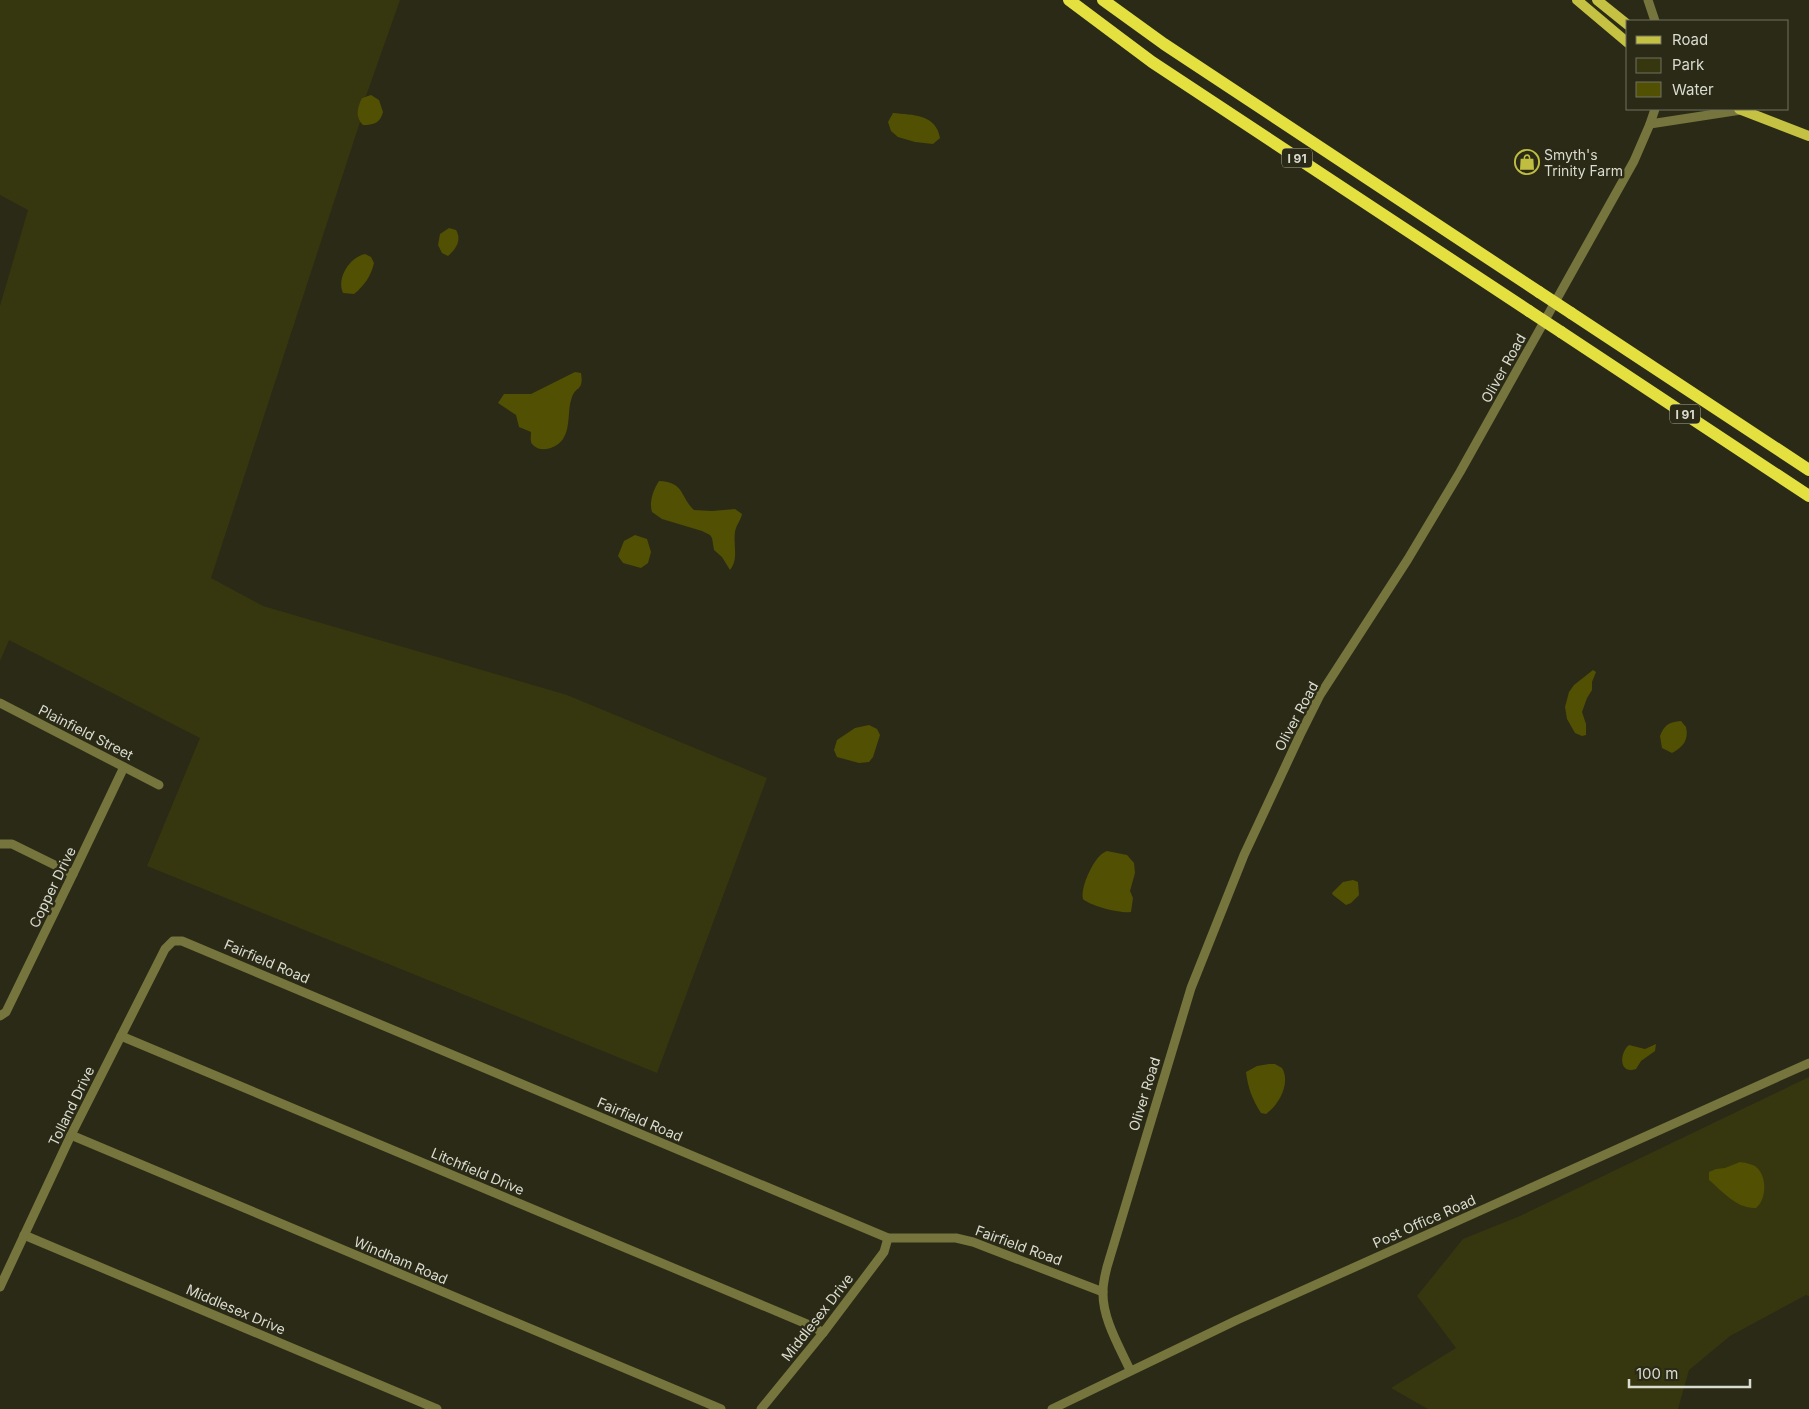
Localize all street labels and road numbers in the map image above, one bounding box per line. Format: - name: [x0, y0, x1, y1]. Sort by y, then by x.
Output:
- road number: I 91: [1282, 148, 1312, 168]
- street label: Oliver Road: [1477, 331, 1529, 405]
- road number: I 91: [1670, 404, 1700, 424]
- street label: Oliver Road: [1271, 678, 1321, 754]
- street label: Plainfield Street: [36, 701, 137, 763]
- street label: Copper Drive: [25, 844, 79, 930]
- street label: Fairfield Road: [222, 935, 312, 987]
- street label: Oliver Road: [1125, 1055, 1163, 1133]
- street label: Tolland Drive: [44, 1063, 98, 1149]
- street label: Fairfield Road: [595, 1093, 685, 1145]
- street label: Litchfield Drive: [429, 1144, 527, 1198]
- street label: Post Office Road: [1370, 1191, 1478, 1251]
- street label: Fairfield Road: [973, 1221, 1065, 1269]
- street label: Windham Road: [352, 1233, 450, 1287]
- street label: Middlesex Drive: [778, 1270, 856, 1364]
- street label: Middlesex Drive: [184, 1280, 288, 1338]

